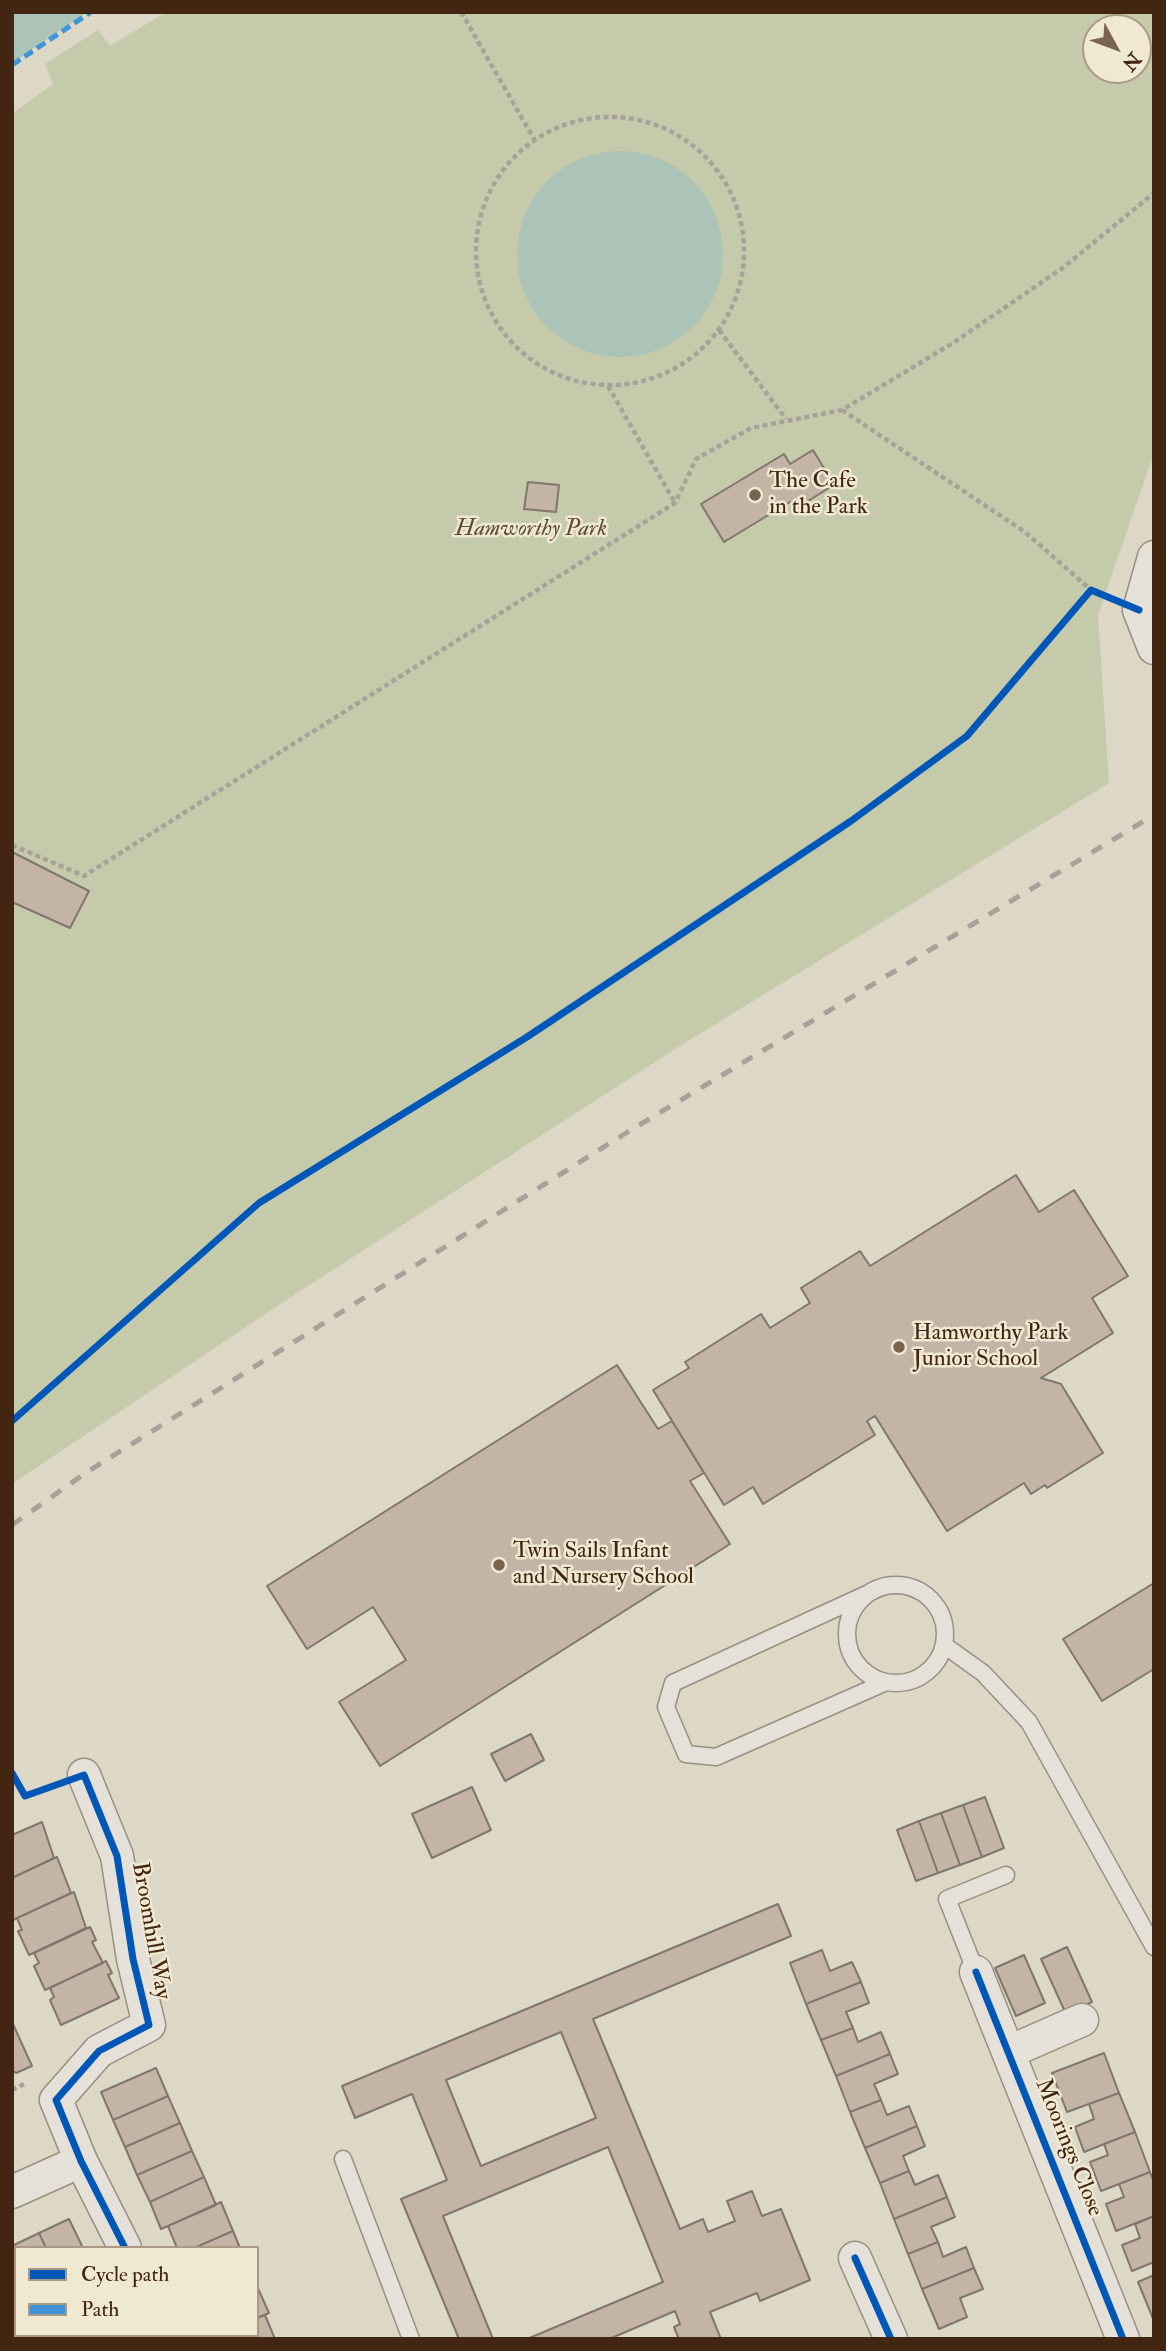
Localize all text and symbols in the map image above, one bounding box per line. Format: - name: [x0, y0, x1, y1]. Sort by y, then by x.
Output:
- north arrow: [1082, 14, 1152, 84]
- text: N: [1117, 47, 1146, 76]
- place label: The Cafe in the Park: [769, 468, 868, 522]
- marker: The Cafe in the Park: [747, 487, 763, 503]
- park label: Hamworthy Park: [455, 516, 607, 544]
- place label: Hamworthy Park Junior School: [913, 1320, 1069, 1374]
- marker: Hamworthy Park Junior School: [891, 1339, 907, 1355]
- place label: Twin Sails Infant and Nursery School: [513, 1538, 694, 1592]
- marker: Twin Sails Infant and Nursery School: [491, 1557, 507, 1573]
- street label: Broomhill Way: [124, 1860, 176, 2002]
- street label: Moorings Close: [1028, 2075, 1108, 2221]
- legend: [14, 2246, 259, 2337]
- text: Cycle path: [81, 2261, 169, 2288]
- text: Path: [81, 2296, 119, 2323]

